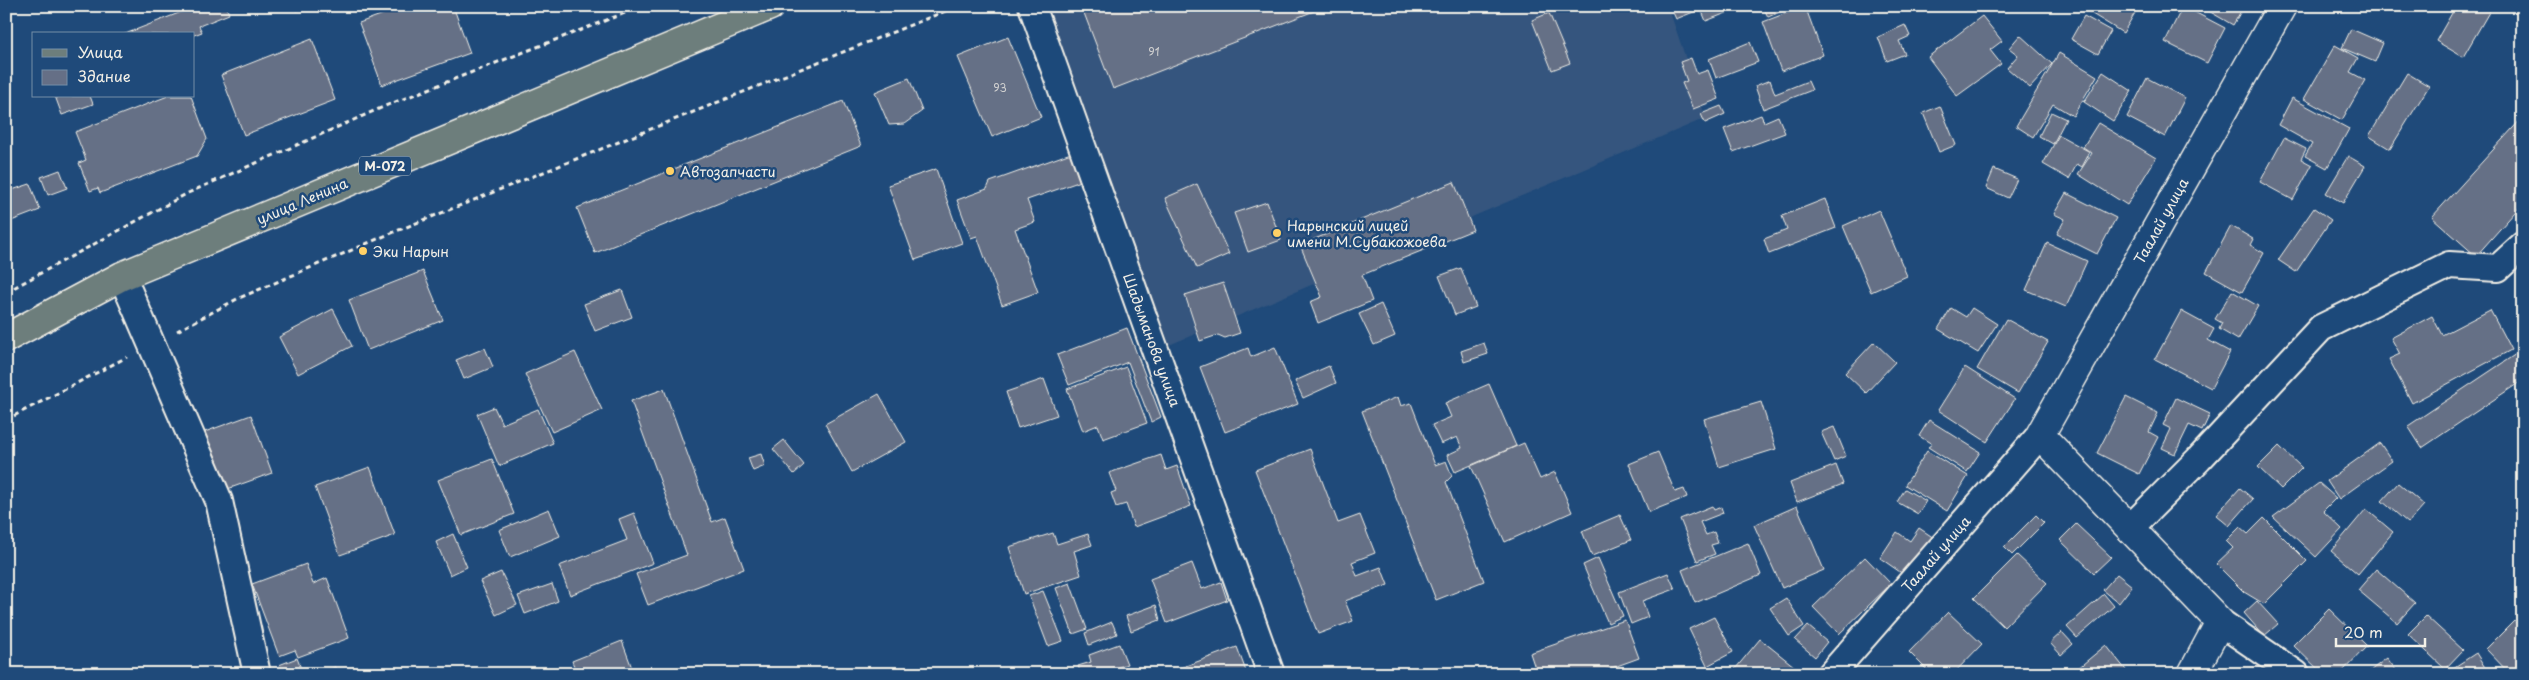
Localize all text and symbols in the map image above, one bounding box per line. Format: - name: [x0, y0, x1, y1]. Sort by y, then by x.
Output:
- legend: [32, 32, 195, 98]
- text: Улица: [78, 40, 123, 63]
- house number: 91: [1148, 43, 1160, 60]
- text: Здание: [78, 64, 131, 87]
- house number: 93: [993, 79, 1007, 96]
- road number: М-072: [359, 157, 411, 176]
- place label: Автозапчасти: [680, 161, 775, 182]
- marker: Автозапчасти: [664, 165, 676, 177]
- street label: улица Ленина: [253, 172, 351, 230]
- street label: Таалай улица: [2129, 174, 2193, 268]
- place label: Нарынский лицей имени М.Субакожоева: [1287, 215, 1447, 252]
- marker: Нарынский лицей имени М.Субакожоева: [1271, 227, 1283, 239]
- place label: Эки Нарын: [373, 241, 449, 262]
- marker: Эки Нарын: [357, 245, 369, 257]
- street label: Шадыманова улица: [1118, 270, 1186, 410]
- street label: Таалай улица: [1897, 511, 1975, 597]
- scale bar: [2336, 615, 2425, 647]
- text: 20 m: [2344, 620, 2383, 643]

